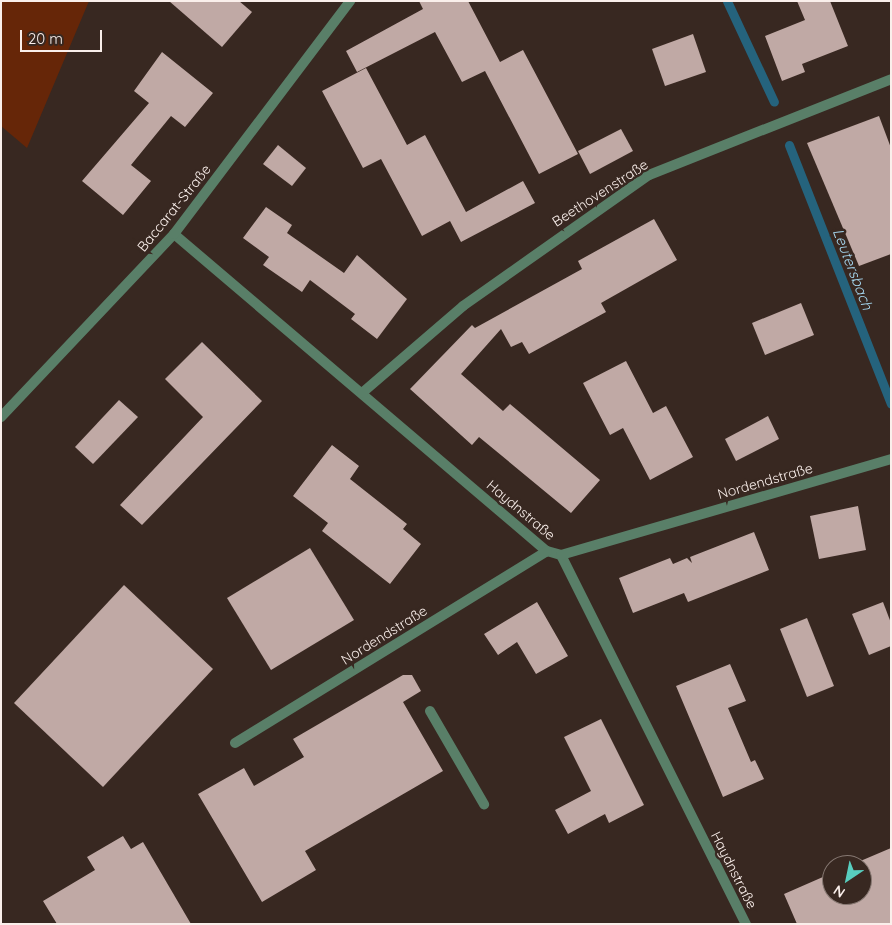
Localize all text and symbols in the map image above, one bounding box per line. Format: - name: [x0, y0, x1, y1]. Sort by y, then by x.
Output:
- scale bar: [22, 20, 105, 52]
- text: 20 m: [28, 29, 63, 48]
- street label: Beethovenstraße: [549, 156, 651, 230]
- street label: Baccarat-Straße: [134, 161, 214, 255]
- water label: Leutersbach: [829, 226, 877, 312]
- street label: Nordendstraße: [716, 459, 814, 503]
- street label: Haydnstraße: [483, 476, 559, 544]
- street label: Nordendstraße: [338, 602, 430, 668]
- street label: Haydnstraße: [707, 829, 761, 911]
- north arrow: [822, 855, 872, 905]
- text: N: [830, 881, 848, 902]

